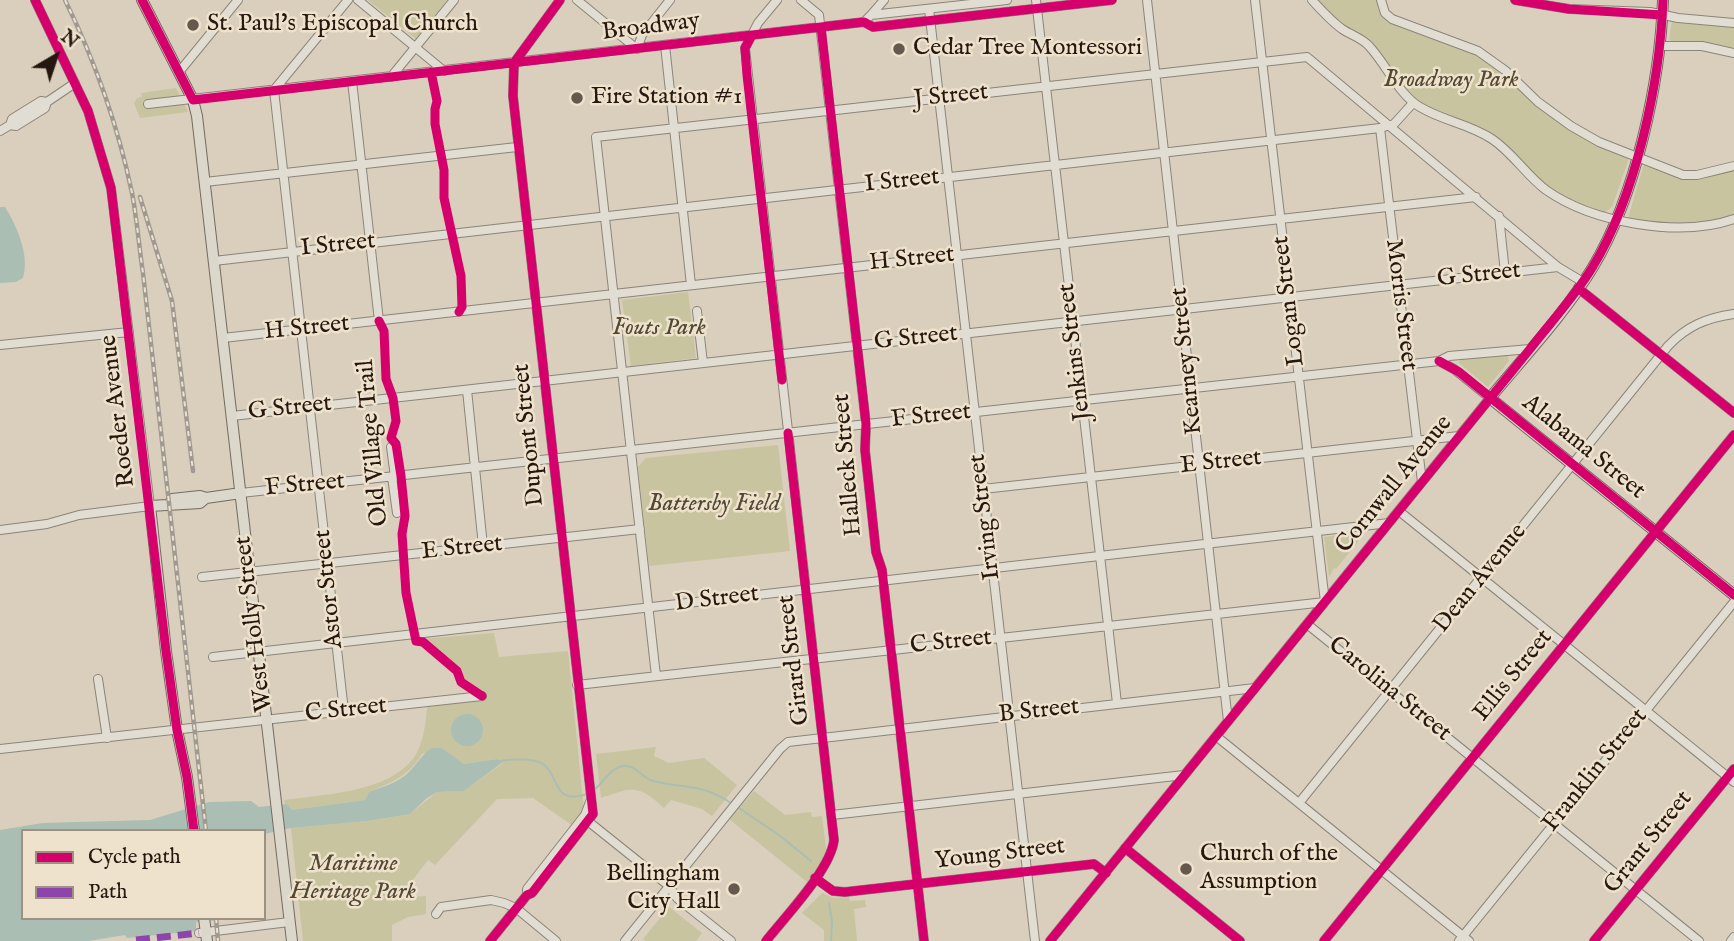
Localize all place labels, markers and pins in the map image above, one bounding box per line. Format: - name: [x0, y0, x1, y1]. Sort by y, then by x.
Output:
- place label: St. Paul's Episcopal Church: [207, 11, 478, 39]
- marker: St. Paul's Episcopal Church: [185, 17, 201, 33]
- place label: Cedar Tree Montessori: [913, 35, 1142, 63]
- marker: Cedar Tree Montessori: [891, 41, 907, 57]
- place label: Fire Station #1: [591, 84, 742, 112]
- marker: Fire Station #1: [569, 90, 585, 106]
- place label: Church of the Assumption: [1200, 841, 1338, 897]
- place label: Bellingham City Hall: [606, 861, 720, 917]
- marker: Church of the Assumption: [1178, 861, 1194, 877]
- marker: Bellingham City Hall: [726, 881, 742, 897]

